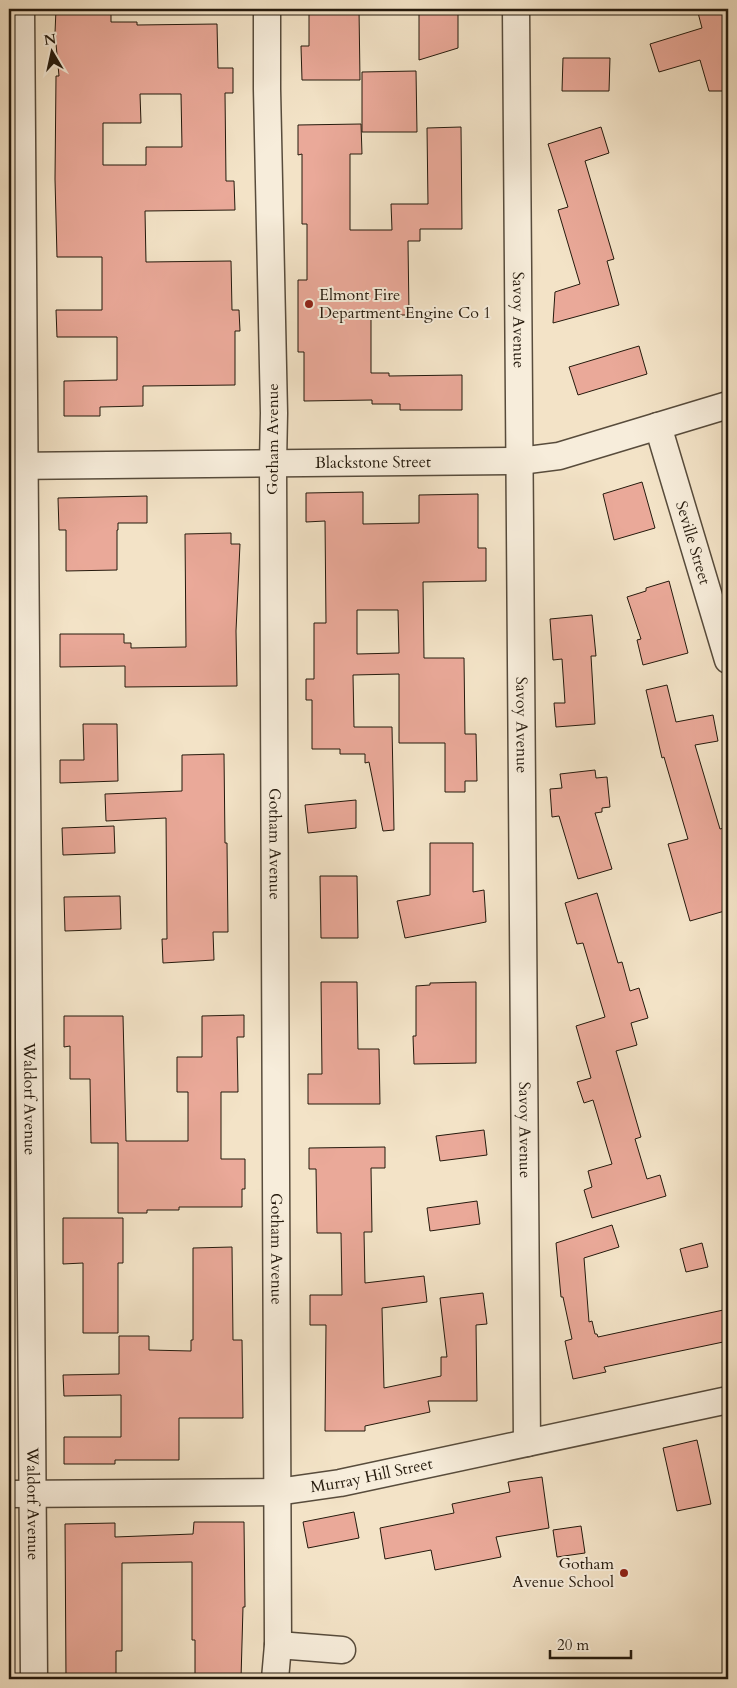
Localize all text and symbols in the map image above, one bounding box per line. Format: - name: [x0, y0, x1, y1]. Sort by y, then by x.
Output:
- north arrow: [28, 28, 78, 78]
- text: N: [43, 29, 58, 50]
- street label: Savoy Avenue: [507, 272, 530, 368]
- place label: Elmont Fire Department Engine Co 1: [319, 284, 491, 324]
- marker: Elmont Fire Department Engine Co 1: [303, 298, 315, 310]
- street label: Gotham Avenue: [262, 383, 284, 495]
- street label: Blackstone Street: [315, 451, 431, 474]
- street label: Seville Street: [670, 498, 716, 587]
- street label: Savoy Avenue: [510, 677, 533, 773]
- street label: Gotham Avenue: [263, 788, 286, 900]
- street label: Waldorf Avenue: [18, 1042, 41, 1155]
- street label: Savoy Avenue: [513, 1082, 536, 1178]
- street label: Gotham Avenue: [265, 1193, 288, 1305]
- street label: Waldorf Avenue: [21, 1446, 44, 1560]
- street label: Murray Hill Street: [309, 1452, 435, 1498]
- place label: Gotham Avenue School: [512, 1553, 614, 1593]
- marker: Gotham Avenue School: [618, 1567, 630, 1579]
- scale bar: [550, 1628, 631, 1660]
- text: 20 m: [557, 1635, 589, 1655]

